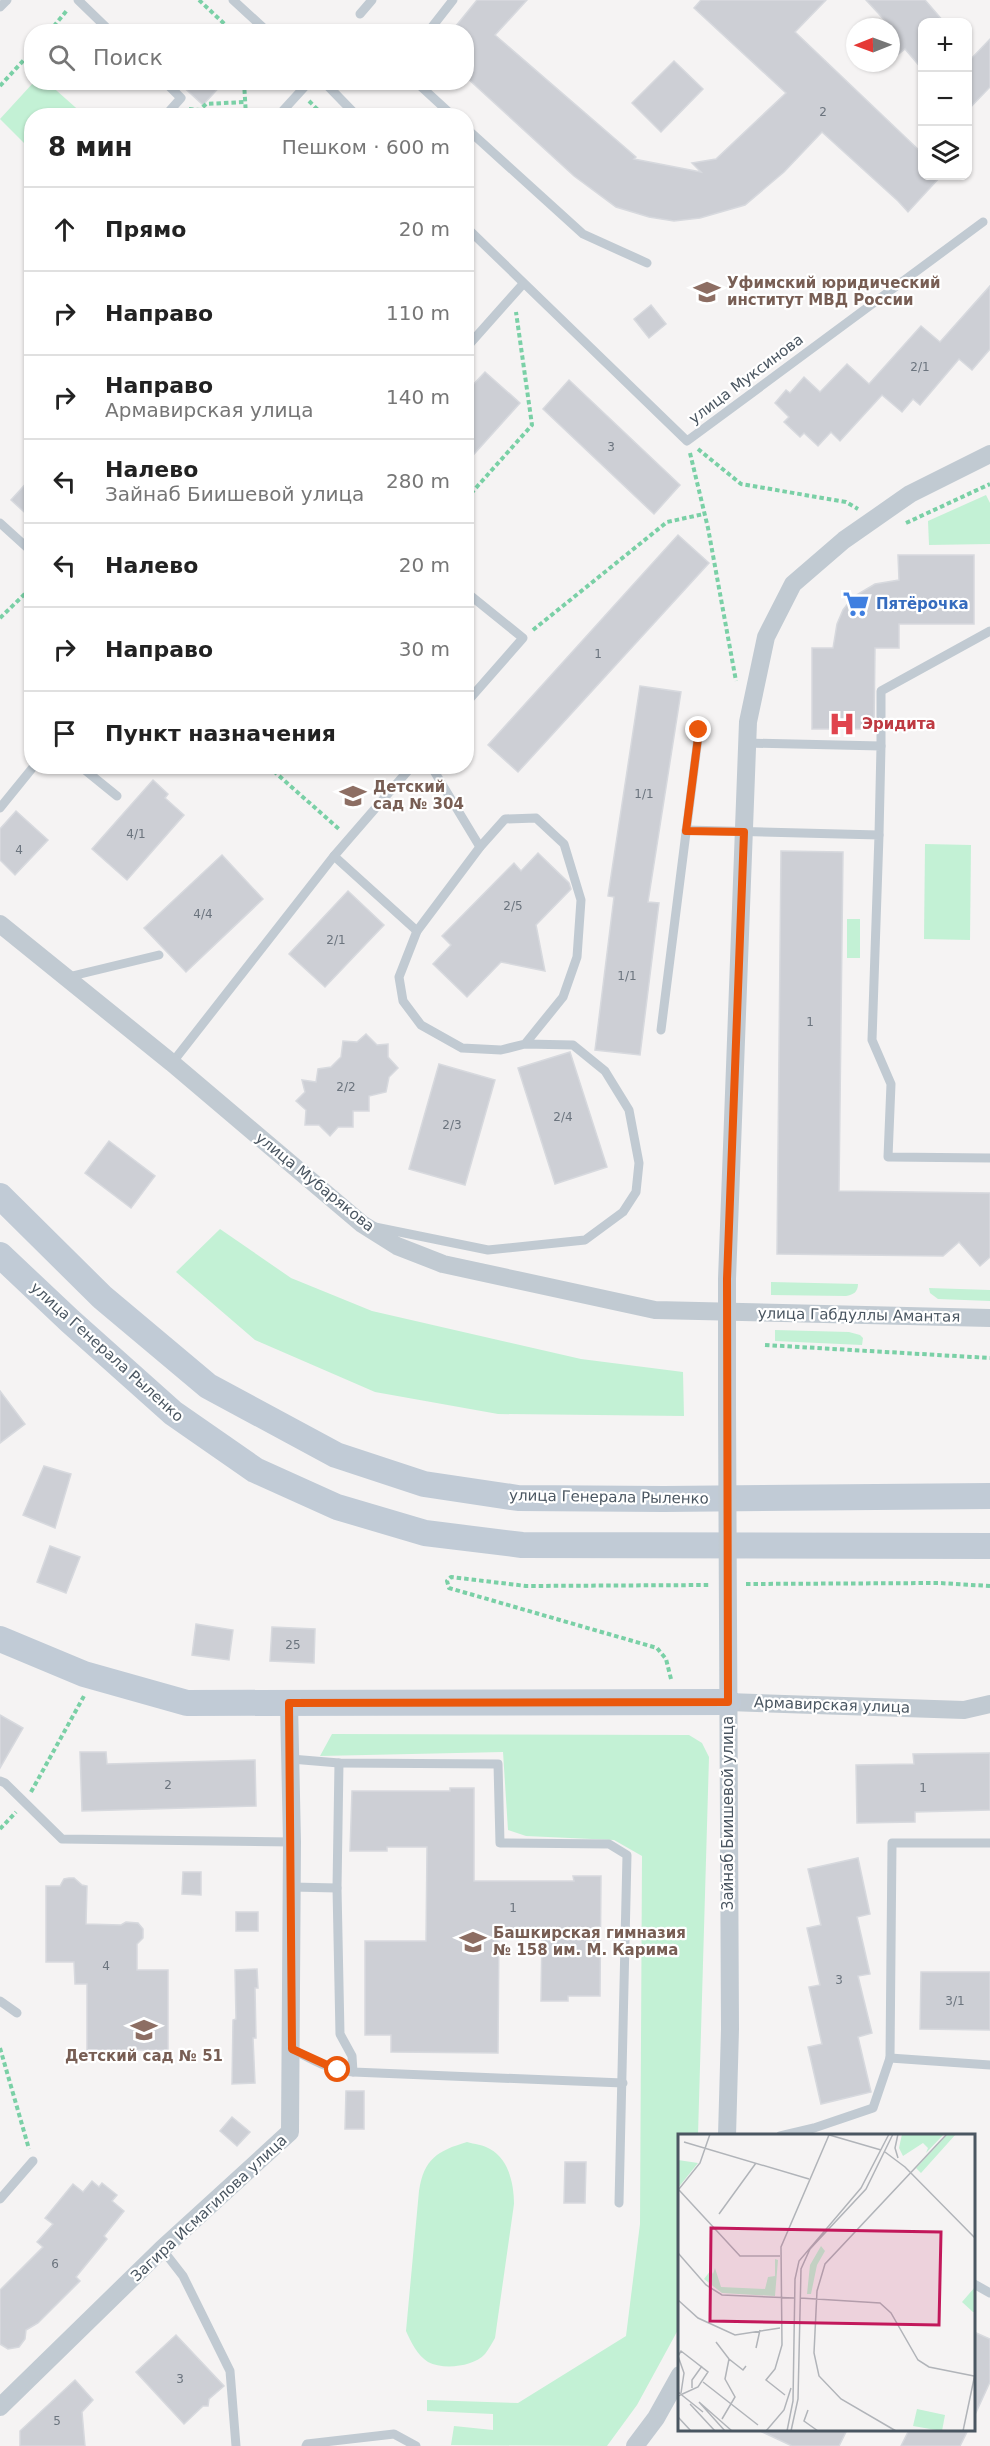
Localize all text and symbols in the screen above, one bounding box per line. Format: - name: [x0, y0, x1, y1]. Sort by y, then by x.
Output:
- north arrow: [846, 18, 900, 72]
- map controls: [918, 18, 972, 180]
- button: +: [918, 18, 972, 72]
- search box: [24, 24, 474, 90]
- icon: search: [45, 41, 78, 74]
- text: Поиск: [93, 45, 163, 70]
- button: −: [918, 72, 972, 126]
- house number: 2: [819, 105, 827, 119]
- button: layers: [918, 126, 972, 180]
- text: 8 мин: [48, 132, 133, 162]
- text: Пешком · 600 m: [282, 135, 450, 159]
- icon: ahead: [48, 213, 81, 246]
- text: Прямо: [105, 217, 186, 242]
- text: 20 m: [399, 217, 450, 241]
- place label: Уфимский юридический институт МВД России: [727, 274, 941, 309]
- school or university icon: Уфимский юридический институт МВД России: [692, 277, 722, 307]
- icon: right: [48, 297, 81, 330]
- text: Направо: [105, 301, 213, 326]
- text: 110 m: [386, 301, 450, 325]
- street label: улица Муксинова: [685, 330, 807, 428]
- house number: 2/1: [910, 360, 930, 374]
- text: Направо: [105, 373, 213, 398]
- icon: right: [48, 381, 81, 414]
- text: 140 m: [386, 385, 450, 409]
- text: Армавирская улица: [105, 398, 313, 422]
- house number: 3: [607, 440, 615, 454]
- text: Налево: [105, 457, 198, 482]
- icon: left: [48, 465, 81, 498]
- text: 280 m: [386, 469, 450, 493]
- text: Зайнаб Биишевой улица: [105, 482, 364, 506]
- icon: left: [48, 549, 81, 582]
- text: Налево: [105, 553, 198, 578]
- text: 20 m: [399, 553, 450, 577]
- supermarket icon: Пятёрочка: [841, 589, 871, 619]
- place label: Пятёрочка: [876, 595, 969, 613]
- icon: right: [48, 633, 81, 666]
- text: Направо: [105, 637, 213, 662]
- text: 30 m: [399, 637, 450, 661]
- house number: 1: [594, 647, 602, 661]
- hospital icon: Эридита: [827, 709, 857, 739]
- place label: Эридита: [862, 715, 936, 733]
- route end: [685, 716, 711, 742]
- icon: arrive: [48, 717, 81, 750]
- text: Пункт назначения: [105, 721, 336, 746]
- place label: Детский сад № 304: [373, 778, 464, 813]
- school or university icon: Детский сад № 304: [338, 781, 368, 811]
- house number: 1/1: [634, 787, 654, 801]
- house number: 4/1: [126, 827, 146, 841]
- house number: 4: [15, 843, 23, 857]
- house number: 2/5: [503, 899, 523, 913]
- house number: 4/4: [193, 907, 213, 921]
- house number: 2/1: [326, 933, 346, 947]
- house number: 1/1: [617, 969, 637, 983]
- house number: 1: [806, 1015, 814, 1029]
- house number: 2/2: [336, 1080, 356, 1094]
- house number: 2/4: [553, 1110, 573, 1124]
- house number: 2/3: [442, 1118, 462, 1132]
- street label: улица Мубарякова: [252, 1129, 378, 1235]
- street label: улица Генерала Рыленко: [27, 1278, 187, 1426]
- street label: улица Габдуллы Амантая: [758, 1304, 960, 1326]
- street label: улица Генерала Рыленко: [509, 1486, 709, 1508]
- house number: 25: [285, 1638, 301, 1652]
- street label: Армавирская улица: [754, 1693, 910, 1717]
- street label: Зайнаб Биишевой улица: [719, 1716, 737, 1910]
- house number: 2: [164, 1778, 172, 1792]
- house number: 1: [919, 1781, 927, 1795]
- house number: 1: [509, 1901, 517, 1915]
- place label: Башкирская гимназия № 158 им. М. Карима: [493, 1924, 686, 1959]
- school or university icon: Башкирская гимназия № 158 им. М. Карима: [458, 1927, 488, 1957]
- house number: 4: [102, 1959, 110, 1973]
- house number: 3: [835, 1973, 843, 1987]
- house number: 3/1: [945, 1994, 965, 2008]
- school or university icon: Детский сад № 51: [129, 2015, 159, 2045]
- place label: Детский сад № 51: [65, 2047, 223, 2065]
- route start: [324, 2056, 350, 2082]
- street label: Загира Исмагилова улица: [127, 2131, 291, 2285]
- inset map: [678, 2134, 975, 2431]
- house number: 6: [51, 2257, 59, 2271]
- house number: 3: [176, 2372, 184, 2386]
- house number: 5: [53, 2414, 61, 2428]

